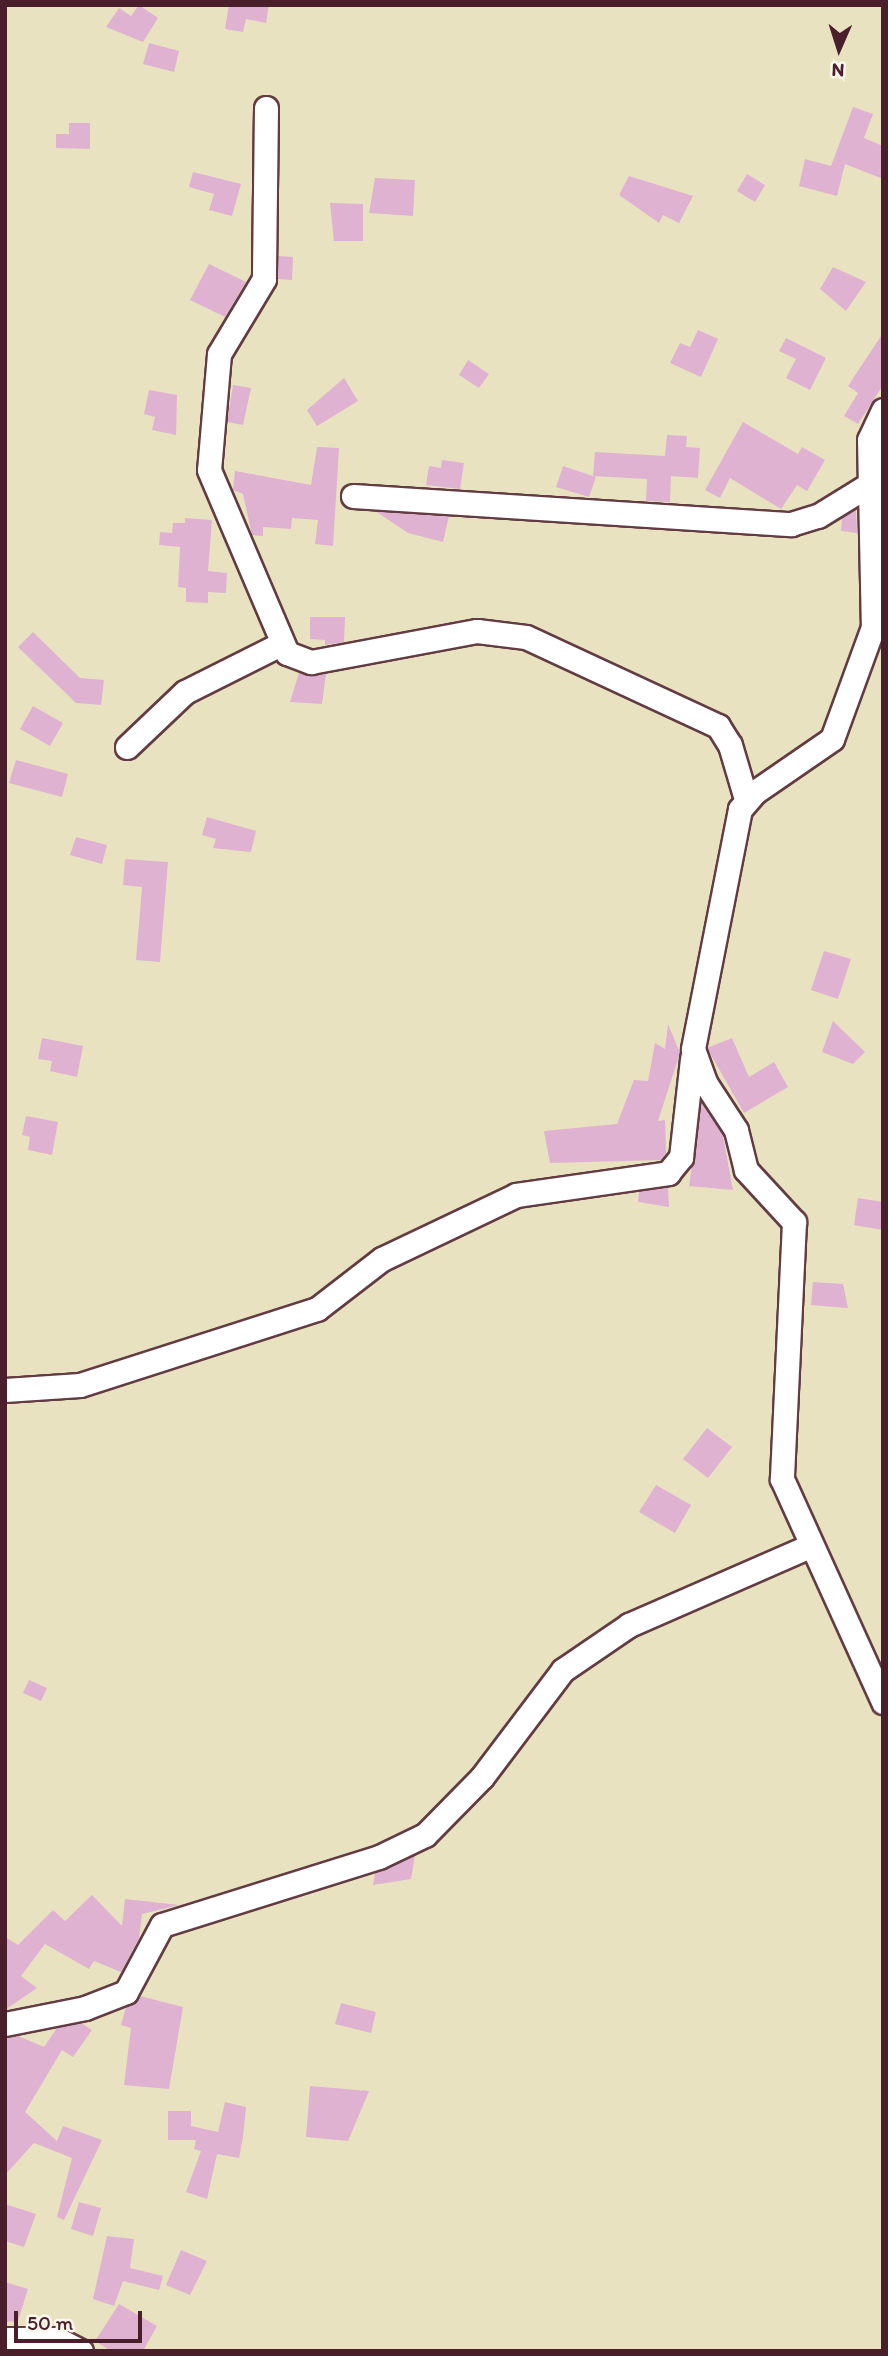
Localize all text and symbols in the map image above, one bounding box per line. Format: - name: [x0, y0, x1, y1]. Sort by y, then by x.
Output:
- north arrow: [804, 14, 874, 84]
- text: N: [831, 59, 845, 82]
- scale bar: [18, 2296, 145, 2340]
- text: 50 m: [27, 2310, 73, 2335]

